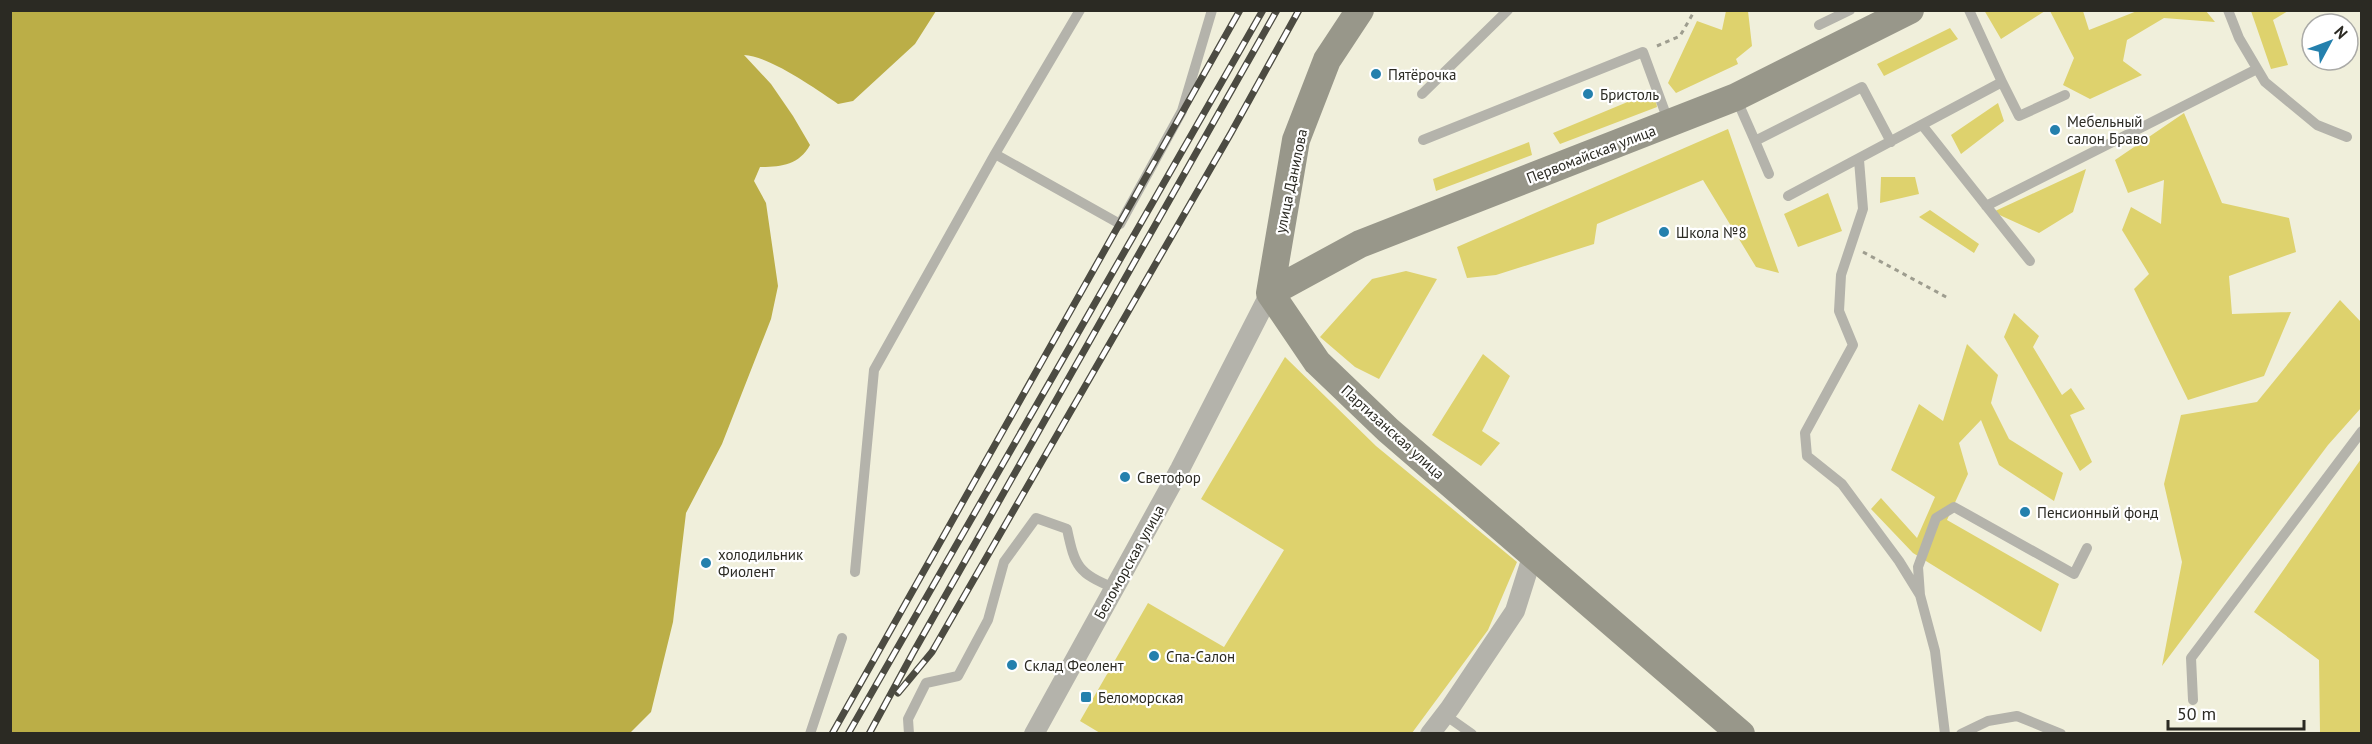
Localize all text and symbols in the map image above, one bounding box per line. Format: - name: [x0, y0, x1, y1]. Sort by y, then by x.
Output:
- north arrow: [2300, 12, 2360, 72]
- text: N: [2330, 22, 2352, 43]
- place label: Пятёрочка: [1388, 65, 1456, 84]
- marker: Пятёрочка: [1369, 67, 1383, 81]
- place label: Бристоль: [1600, 85, 1659, 104]
- marker: Бристоль: [1581, 87, 1595, 101]
- place label: Мебельный салон Браво: [2067, 112, 2148, 148]
- street label: Первомайская улица: [1524, 121, 1658, 187]
- marker: Мебельный салон Браво: [2048, 123, 2062, 137]
- street label: улица Данилова: [1271, 127, 1311, 235]
- place label: Школа №8: [1676, 223, 1747, 242]
- marker: Школа №8: [1657, 225, 1671, 239]
- street label: Партизанская улица: [1338, 381, 1448, 483]
- place label: Светофор: [1137, 468, 1201, 487]
- marker: Светофор: [1118, 470, 1132, 484]
- street label: Беломорская улица: [1090, 502, 1168, 622]
- place label: Пенсионный фонд: [2037, 503, 2158, 522]
- marker: Пенсионный фонд: [2018, 505, 2032, 519]
- place label: холодильник Фиолент: [718, 545, 804, 581]
- marker: холодильник Фиолент: [699, 556, 713, 570]
- place label: Спа-Салон: [1166, 647, 1235, 666]
- marker: Спа-Салон: [1147, 649, 1161, 663]
- place label: Склад Феолент: [1024, 656, 1124, 675]
- marker: Склад Феолент: [1005, 658, 1019, 672]
- place label: Беломорская: [1098, 688, 1183, 707]
- marker: Беломорская: [1079, 690, 1093, 704]
- scale bar: [2168, 693, 2304, 731]
- text: 50 m: [2177, 702, 2216, 725]

